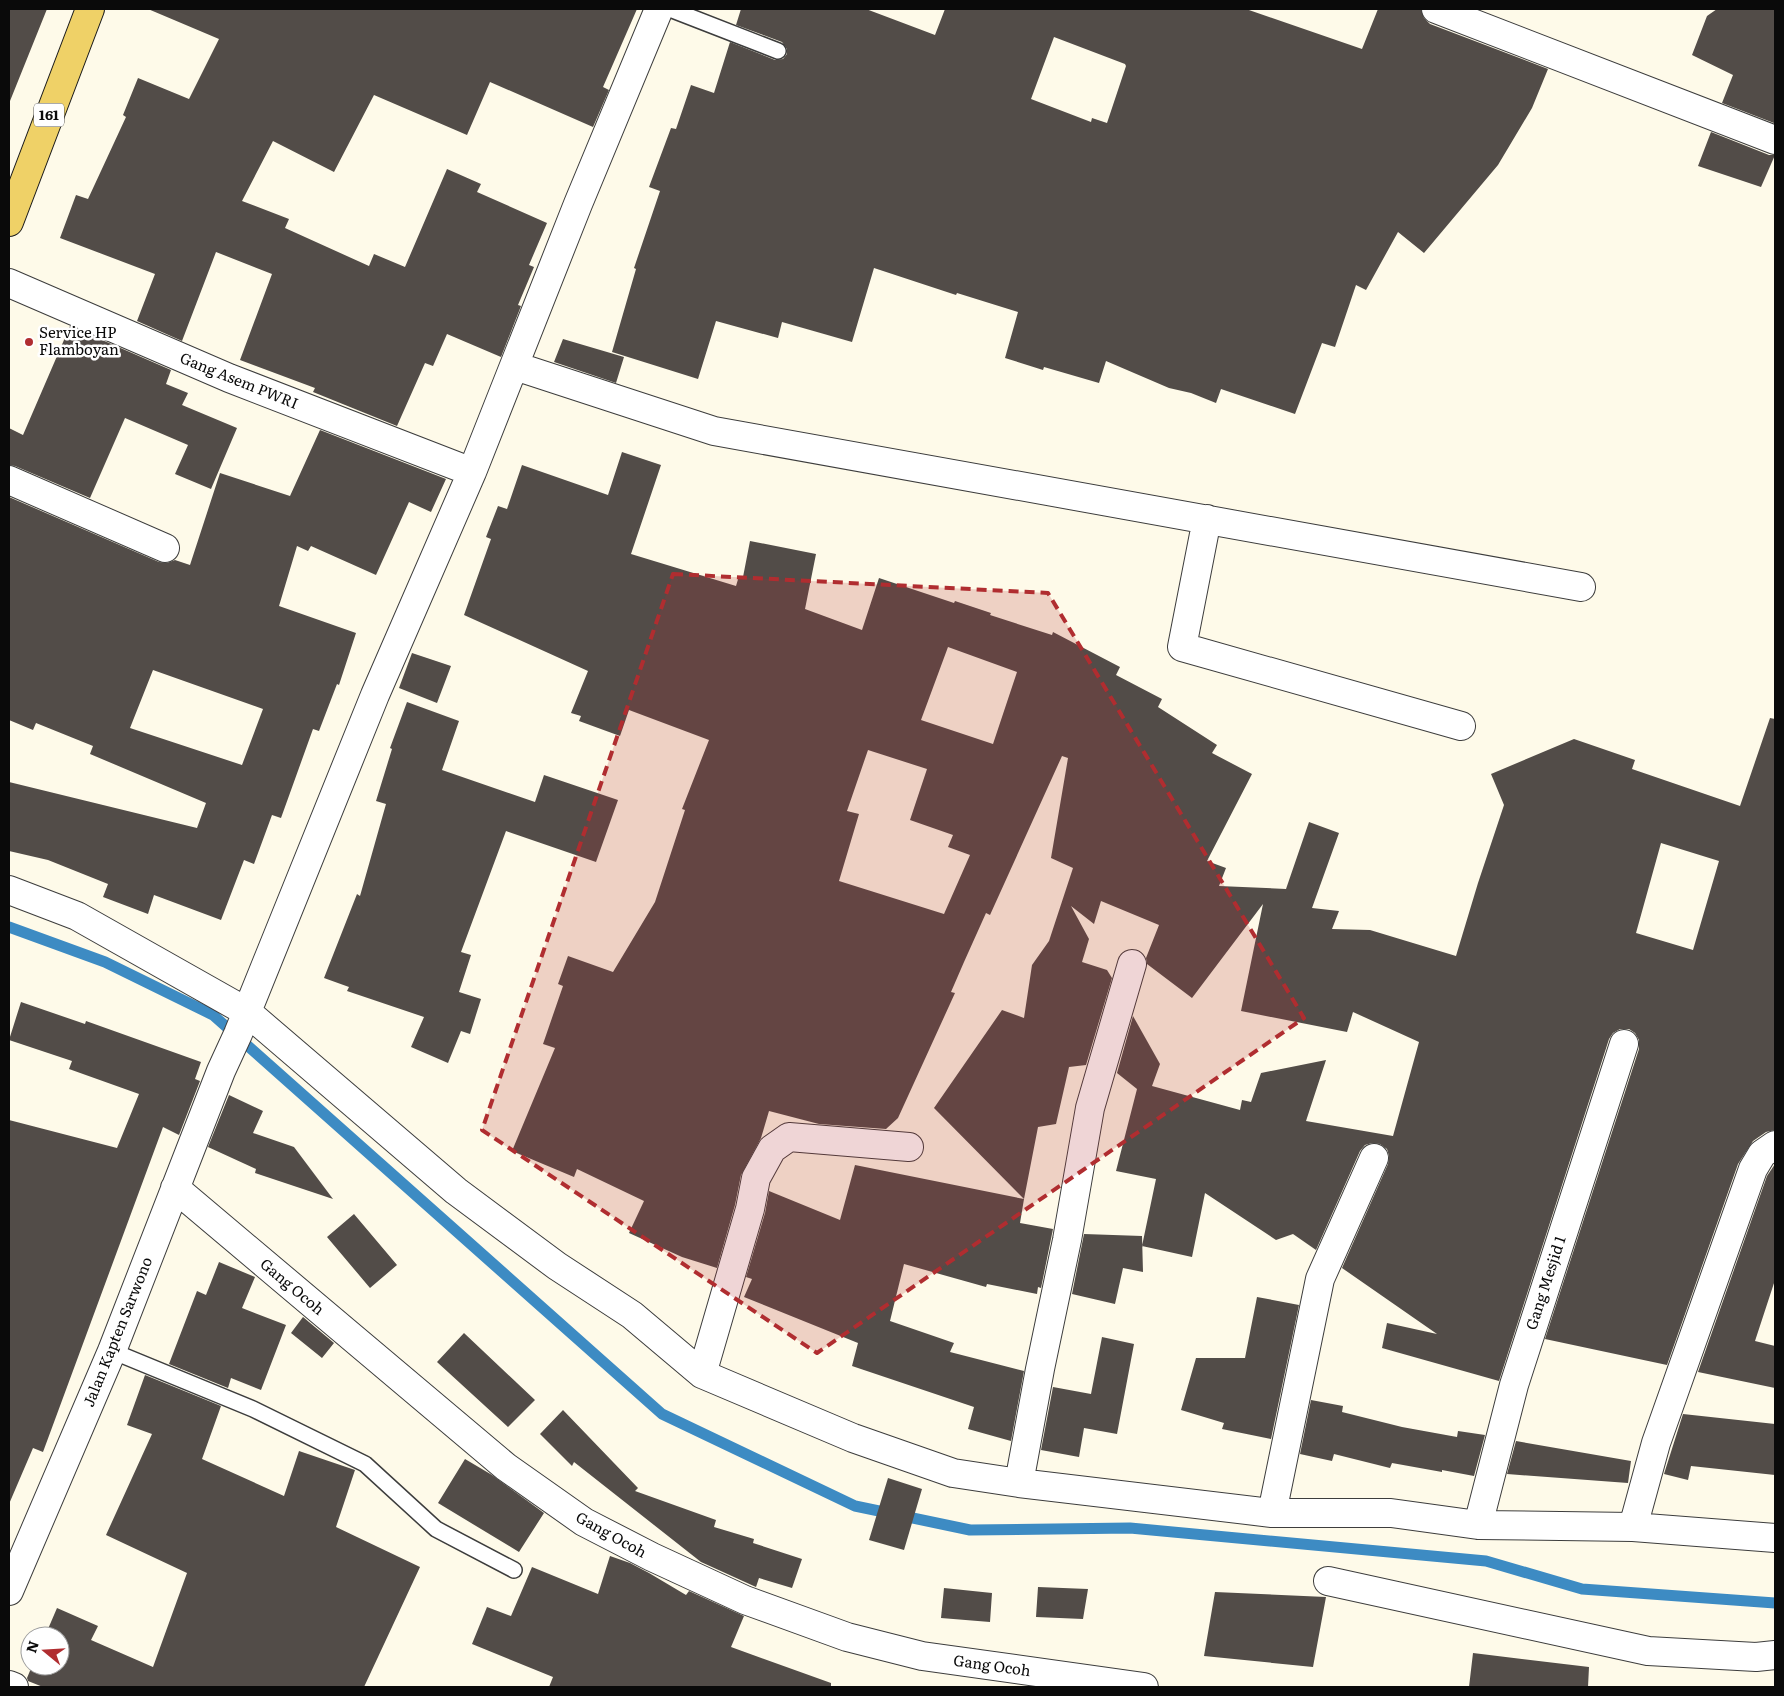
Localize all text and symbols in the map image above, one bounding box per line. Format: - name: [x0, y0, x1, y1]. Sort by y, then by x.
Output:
- road number: 161: [34, 104, 64, 126]
- place label: Service HP Flamboyan: [39, 320, 119, 360]
- marker: Service HP Flamboyan: [23, 336, 35, 348]
- street label: Gang Asem PWRI: [177, 345, 302, 414]
- street label: Gang Mesjid 1: [1519, 1233, 1571, 1332]
- street label: Gang Ocoh: [256, 1252, 330, 1320]
- street label: Jalan Kapten Sarwono: [76, 1253, 157, 1410]
- street label: Gang Ocoh: [572, 1505, 651, 1563]
- north arrow: [20, 1626, 70, 1676]
- text: N: [20, 1638, 43, 1655]
- street label: Gang Ocoh: [952, 1648, 1032, 1681]

